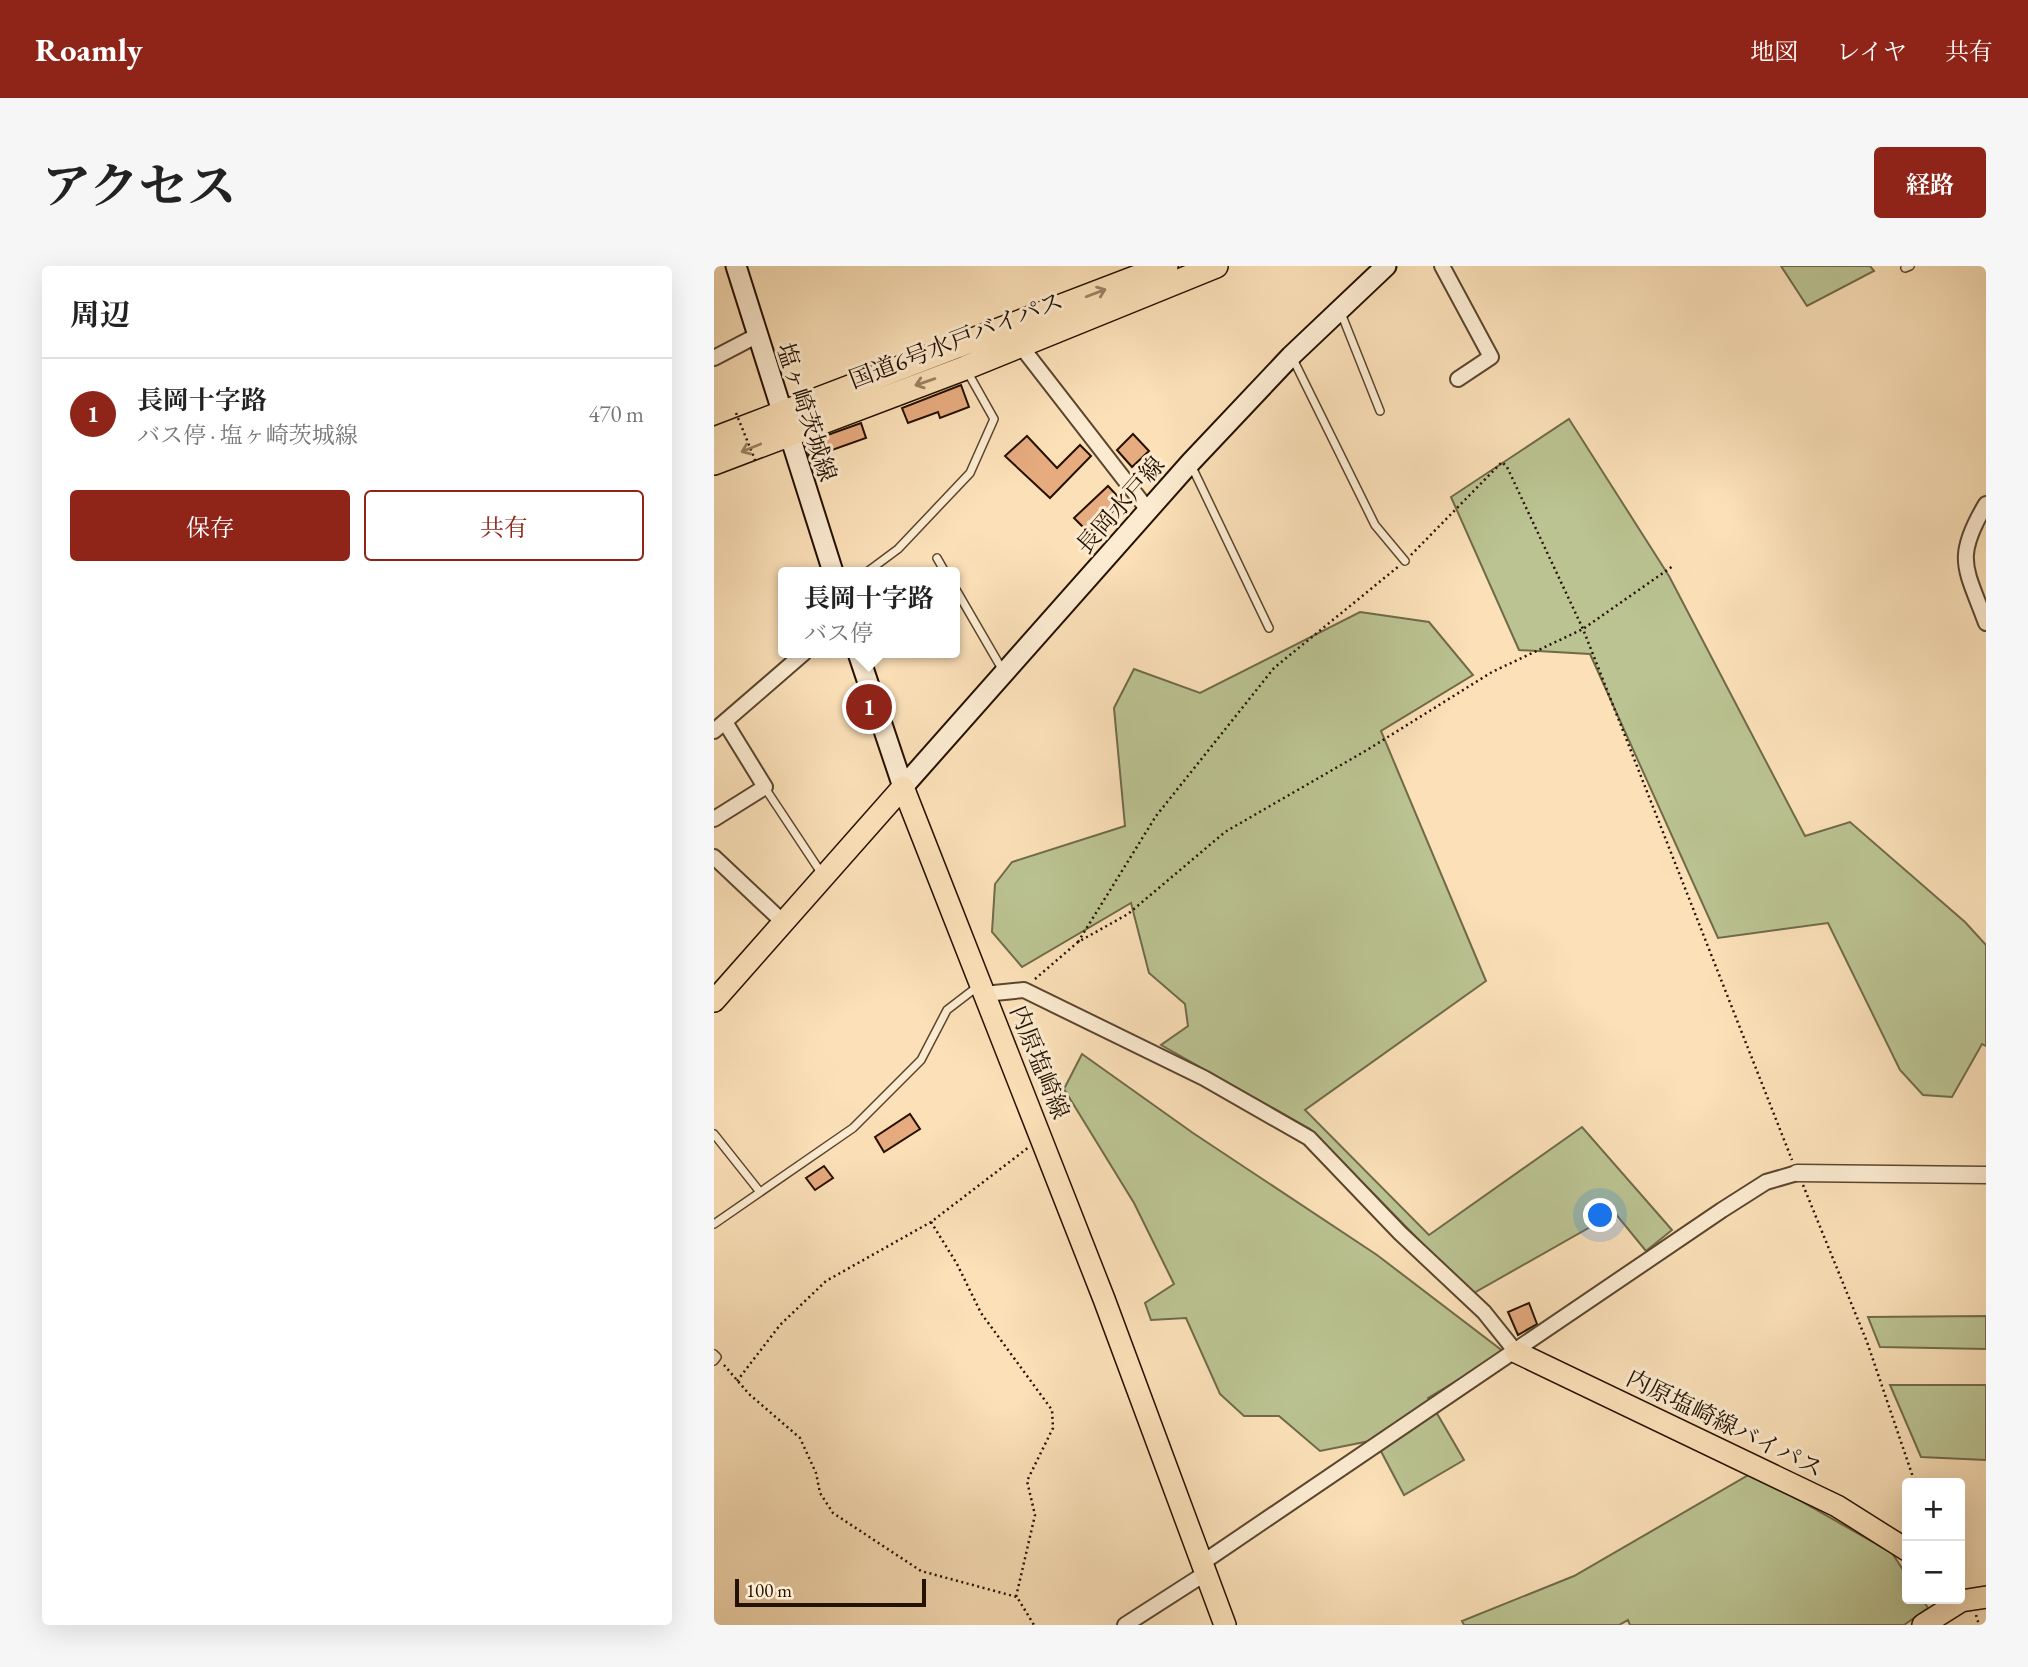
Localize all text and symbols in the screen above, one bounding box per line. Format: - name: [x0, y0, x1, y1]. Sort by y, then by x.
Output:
- text: Roamly: [35, 28, 143, 71]
- text: 地図: [1750, 36, 1798, 67]
- text: レイヤ: [1836, 36, 1907, 67]
- text: 共有: [1945, 36, 1993, 67]
- button: 経路: [1874, 147, 1986, 218]
- text: アクセス: [42, 154, 237, 218]
- street label: 国道6号水戸バイパス: [844, 285, 1068, 395]
- one-way arrow: [1085, 285, 1106, 298]
- text: 周辺: [70, 295, 130, 334]
- street label: 塩ヶ崎茨城線: [770, 339, 844, 485]
- one-way arrow: [914, 377, 936, 389]
- text: 長岡十字路: [137, 383, 267, 417]
- text: 1: [87, 399, 99, 429]
- text: 470 m: [588, 399, 644, 429]
- text: バス停 · 塩ヶ崎茨城線: [137, 420, 358, 450]
- one-way arrow: [740, 442, 762, 455]
- street label: 長岡水戸線: [1069, 450, 1171, 560]
- button: 保存: [70, 490, 350, 561]
- button: 共有: [364, 490, 644, 561]
- popup: [778, 567, 960, 658]
- text: 長岡十字路: [804, 581, 934, 615]
- text: バス停: [804, 618, 873, 648]
- pin: 1: [846, 681, 892, 733]
- street label: 内原塩崎線: [1003, 1001, 1077, 1123]
- your location: [1583, 1198, 1617, 1232]
- street label: 内原塩崎線バイパス: [1621, 1362, 1829, 1484]
- map controls: [1902, 1478, 1965, 1604]
- button: +: [1902, 1478, 1965, 1541]
- button: −: [1902, 1541, 1965, 1604]
- scale bar: [735, 1576, 926, 1608]
- text: 100 m: [746, 1578, 792, 1603]

